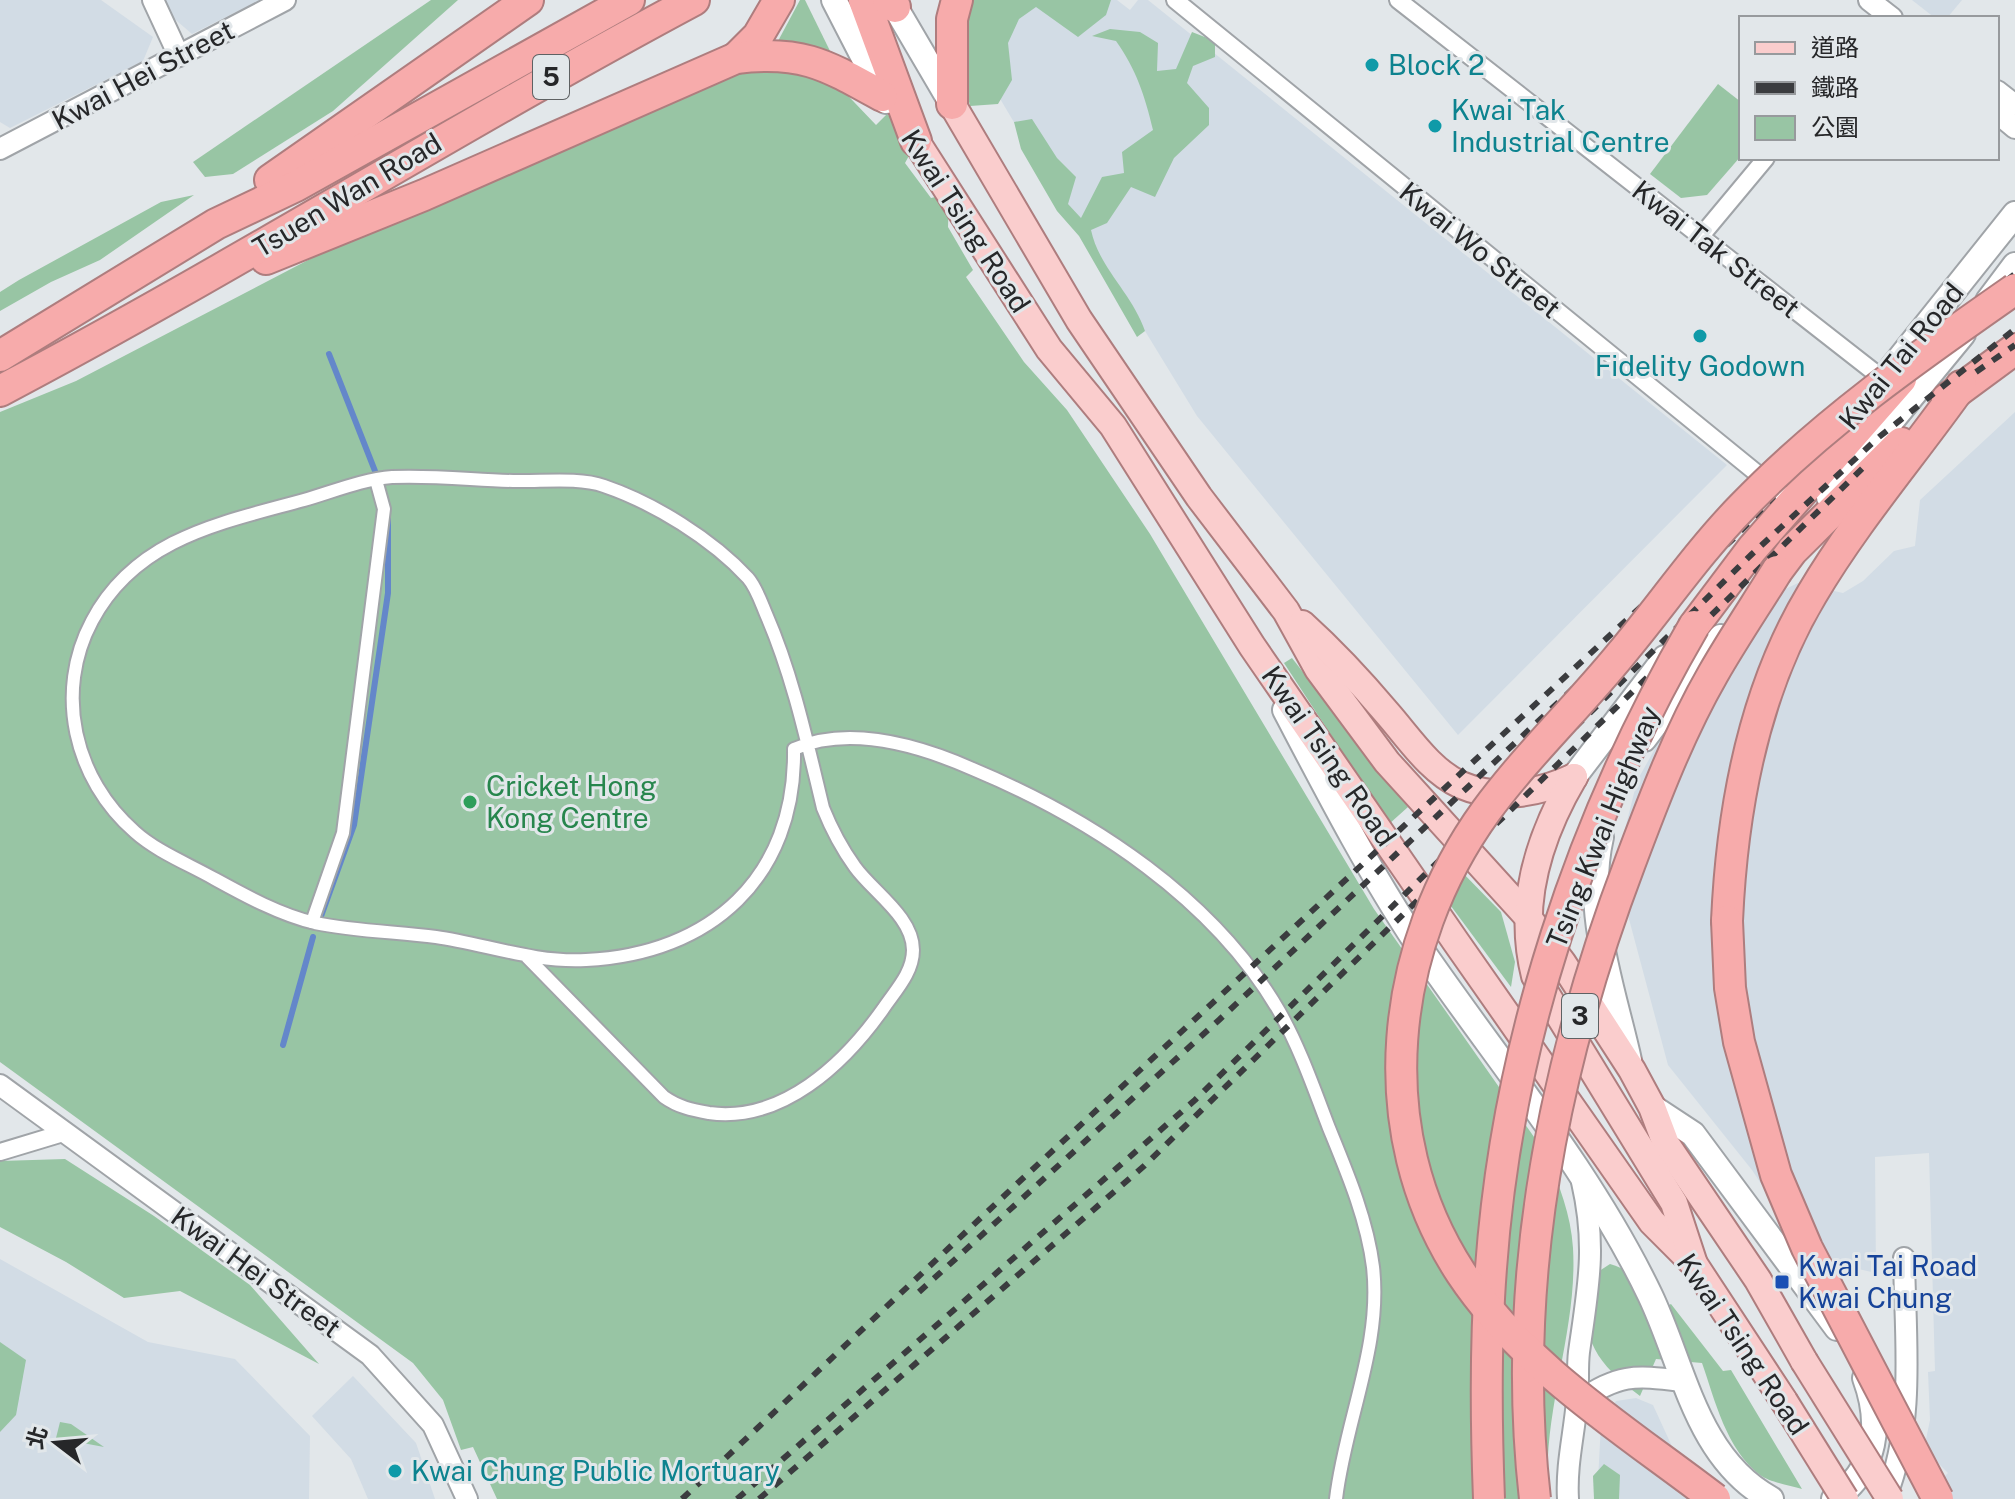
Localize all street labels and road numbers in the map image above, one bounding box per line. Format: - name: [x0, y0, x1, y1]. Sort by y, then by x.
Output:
- street label: Kwai Hei Street: [46, 13, 239, 136]
- road number: 5: [533, 55, 569, 99]
- street label: Kwai Tsing Road: [895, 123, 1038, 318]
- street label: Tsuen Wan Road: [247, 125, 447, 264]
- street label: Kwai Tak Street: [1626, 173, 1807, 324]
- street label: Kwai Wo Street: [1393, 175, 1568, 325]
- street label: Kwai Tai Road: [1831, 276, 1970, 436]
- street label: Kwai Tsing Road: [1255, 660, 1404, 852]
- street label: Tsing Kwai Highway: [1539, 701, 1666, 953]
- road number: 3: [1562, 994, 1598, 1038]
- street label: Kwai Hei Street: [165, 1199, 347, 1344]
- street label: Kwai Tsing Road: [1671, 1247, 1816, 1441]

